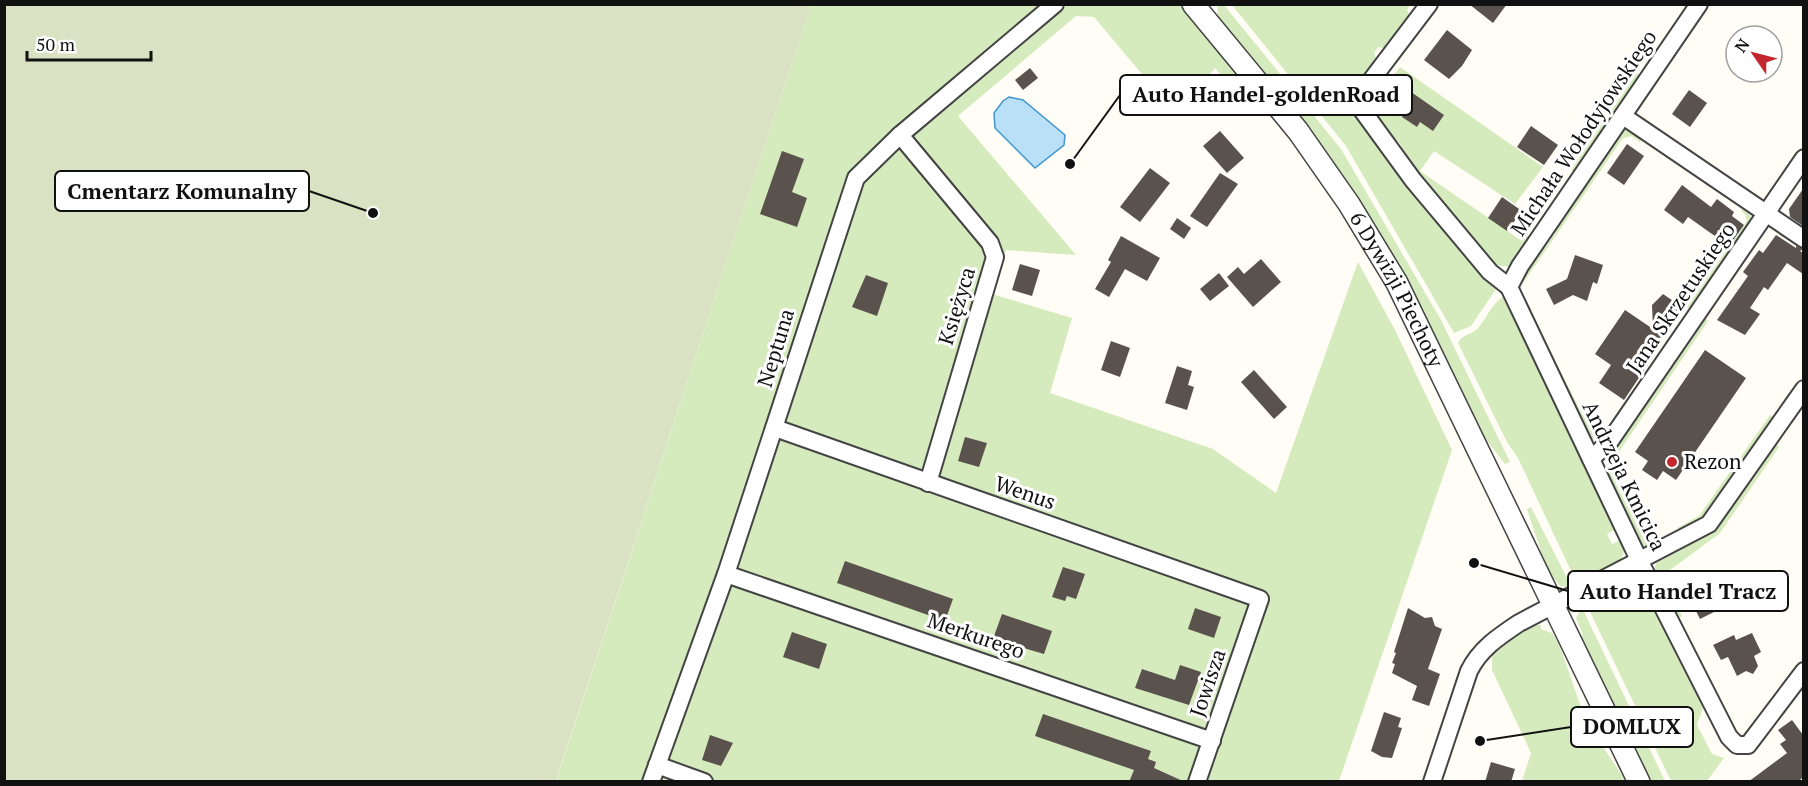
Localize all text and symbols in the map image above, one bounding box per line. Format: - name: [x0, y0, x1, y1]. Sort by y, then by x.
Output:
- scale bar: [27, 24, 152, 62]
- street label: Michała Wołodyjowskiego: [1504, 24, 1663, 241]
- north arrow: [1724, 24, 1784, 84]
- text: 50 m: [36, 32, 76, 56]
- text: N: [1729, 34, 1754, 57]
- callout: Auto Handel-goldenRoad: [1120, 75, 1412, 115]
- text: Auto Handel-goldenRoad: [1132, 79, 1400, 108]
- callout: Cmentarz Komunalny: [55, 171, 309, 211]
- text: Cmentarz Komunalny: [67, 176, 297, 205]
- street label: 6 Dywizji Piechoty: [1344, 206, 1451, 372]
- street label: Jana Skrzetuskiego: [1619, 217, 1741, 378]
- street label: Księżyca: [931, 263, 981, 348]
- street label: Neptuna: [750, 305, 800, 390]
- street label: Andrzeja Kmicica: [1577, 396, 1673, 555]
- place label: Rezon: [1684, 447, 1742, 475]
- marker: Rezon: [1665, 455, 1679, 469]
- street label: Wenus: [991, 469, 1059, 515]
- callout: Auto Handel Tracz: [1568, 571, 1788, 611]
- text: Auto Handel Tracz: [1580, 576, 1776, 605]
- street label: Merkurego: [924, 605, 1029, 665]
- street label: Jowisza: [1182, 645, 1232, 720]
- callout: DOMLUX: [1571, 707, 1693, 747]
- text: DOMLUX: [1583, 711, 1681, 740]

